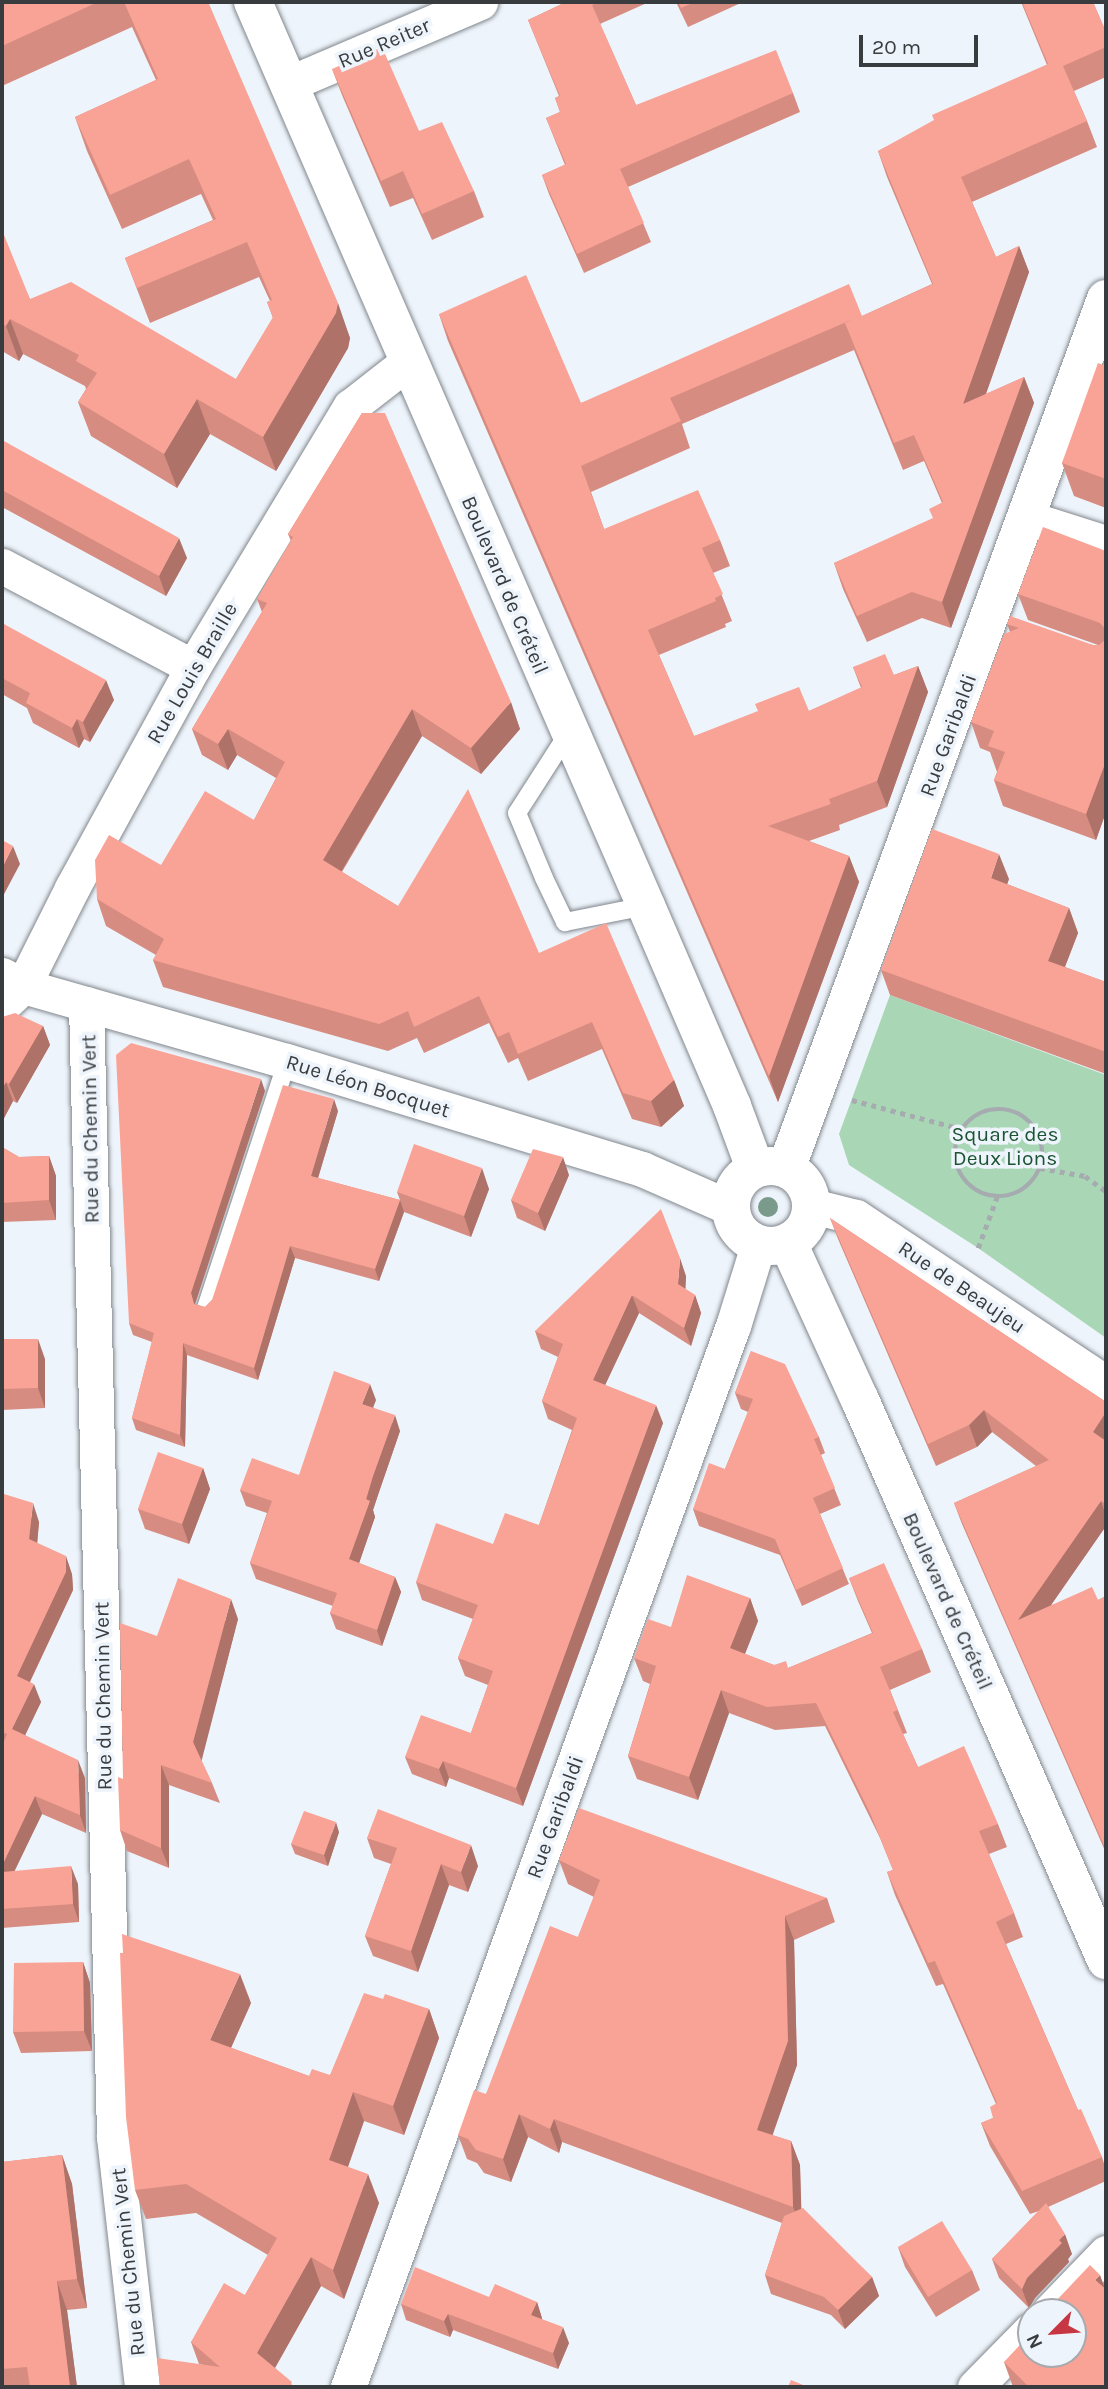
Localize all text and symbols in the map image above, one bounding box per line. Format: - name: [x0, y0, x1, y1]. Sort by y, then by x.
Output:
- street label: Rue Reiter: [334, 12, 434, 74]
- scale bar: [863, 21, 982, 65]
- text: 20 m: [872, 35, 921, 59]
- street label: Boulevard de Créteil: [456, 492, 554, 678]
- street label: Rue Louis Braille: [141, 598, 243, 748]
- street label: Rue Garibaldi: [914, 670, 982, 800]
- street label: Rue du Chemin Vert: [76, 1034, 104, 1224]
- street label: Rue Léon Bocquet: [283, 1049, 453, 1123]
- park label: Square des Deux Lions: [952, 1121, 1058, 1171]
- street label: Rue de Beaujeu: [894, 1235, 1030, 1339]
- street label: Boulevard de Créteil: [898, 1508, 998, 1694]
- street label: Rue du Chemin Vert: [89, 1601, 117, 1791]
- street label: Rue Garibaldi: [521, 1752, 589, 1882]
- street label: Rue du Chemin Vert: [106, 2167, 150, 2357]
- north arrow: [1017, 2298, 1087, 2368]
- text: N: [1022, 2330, 1048, 2352]

